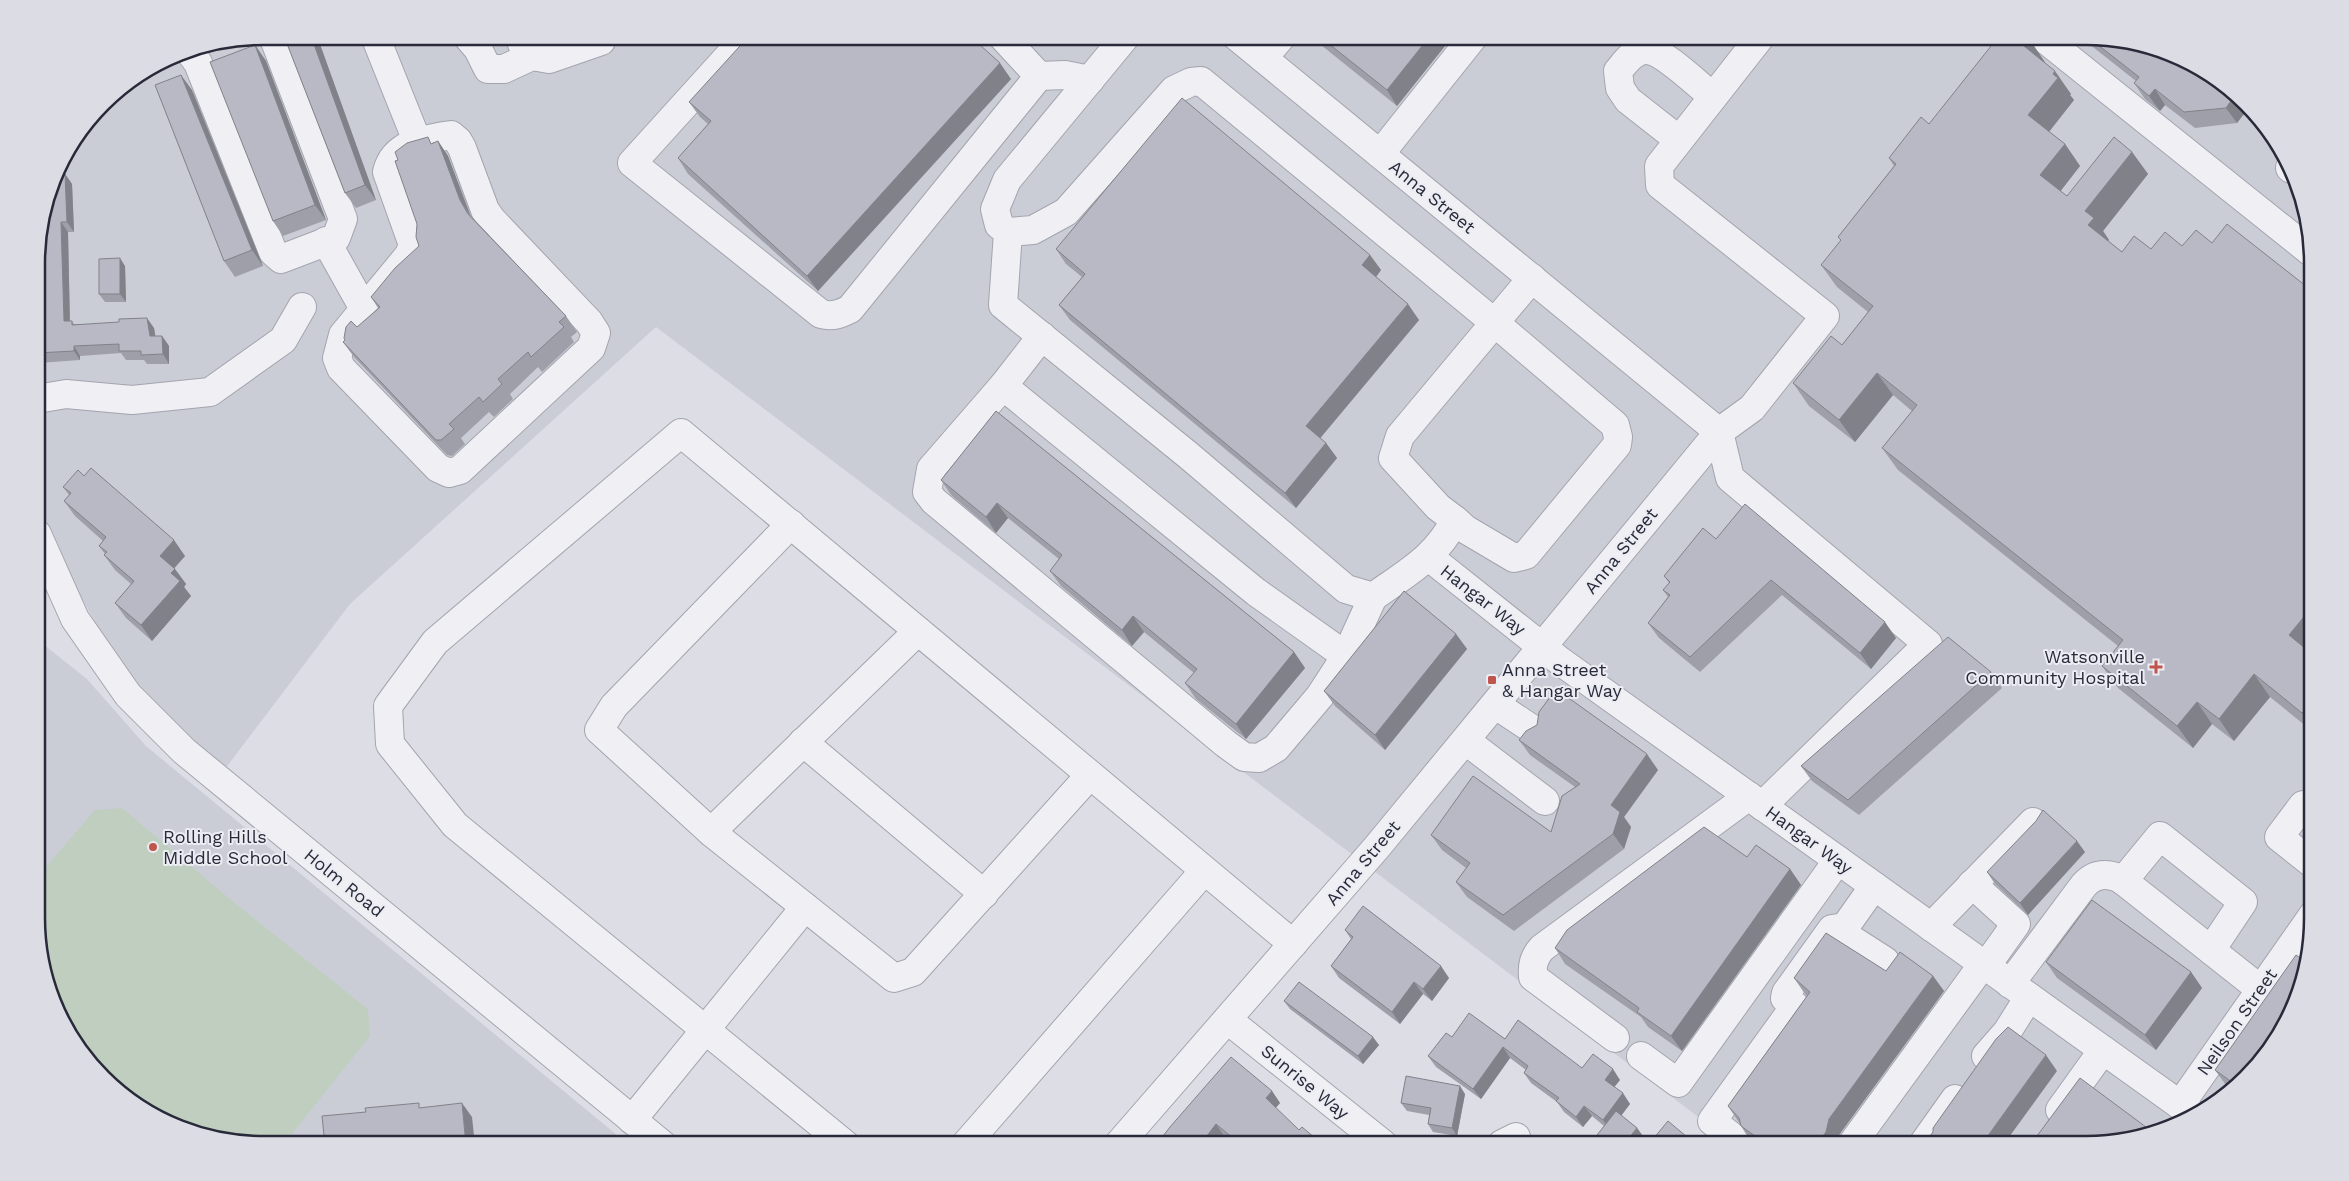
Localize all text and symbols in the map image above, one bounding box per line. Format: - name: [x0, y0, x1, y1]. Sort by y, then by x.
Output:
- street label: Anna Street: [1385, 156, 1480, 238]
- street label: Anna Street: [1580, 503, 1662, 598]
- street label: Hangar Way: [1437, 560, 1531, 640]
- place label: Watsonville Community Hospital: [1965, 646, 2145, 688]
- place label: Anna Street & Hangar Way: [1502, 659, 1622, 701]
- marker: Watsonville Community Hospital: [2149, 660, 2163, 674]
- marker: Anna Street & Hangar Way: [1486, 674, 1498, 686]
- street label: Hangar Way: [1762, 801, 1857, 879]
- street label: Anna Street: [1321, 816, 1404, 909]
- place label: Rolling Hills Middle School: [163, 826, 288, 868]
- marker: Rolling Hills Middle School: [147, 841, 159, 853]
- street label: Holm Road: [300, 844, 388, 921]
- street label: Neilson Street: [2192, 964, 2281, 1079]
- street label: Sunrise Way: [1257, 1040, 1354, 1124]

